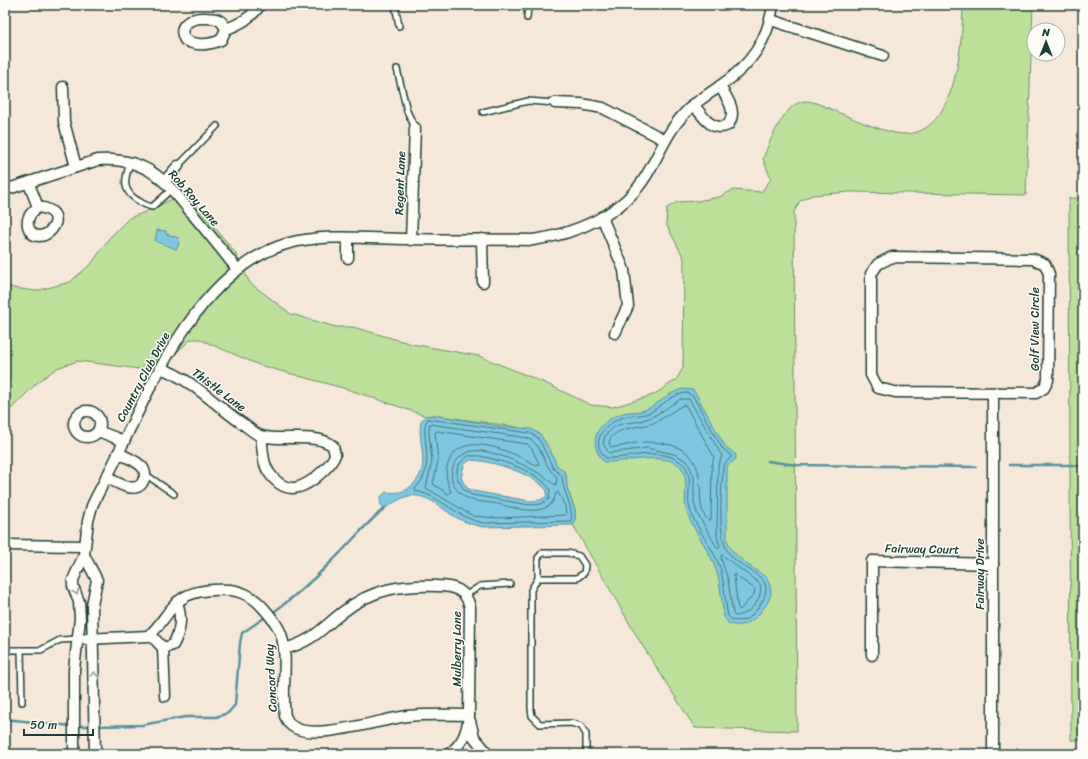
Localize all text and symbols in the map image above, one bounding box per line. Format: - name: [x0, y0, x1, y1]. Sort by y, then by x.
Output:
- north arrow: [1026, 22, 1066, 62]
- text: N: [1041, 23, 1050, 42]
- street label: Regent Lane: [388, 150, 412, 216]
- street label: Rob Roy Lane: [163, 164, 225, 232]
- street label: Golf View Circle: [1024, 287, 1046, 371]
- street label: Country Club Drive: [110, 328, 176, 426]
- street label: Thistle Lane: [187, 362, 251, 418]
- street label: Fairway Court: [885, 537, 959, 561]
- street label: Fairway Drive: [969, 538, 991, 610]
- one-way arrow: [71, 588, 79, 595]
- street label: Mulberry Lane: [446, 611, 468, 687]
- street label: Concord Way: [258, 643, 284, 713]
- one-way arrow: [90, 671, 98, 677]
- scale bar: [24, 711, 93, 737]
- text: 50 m: [30, 714, 57, 736]

